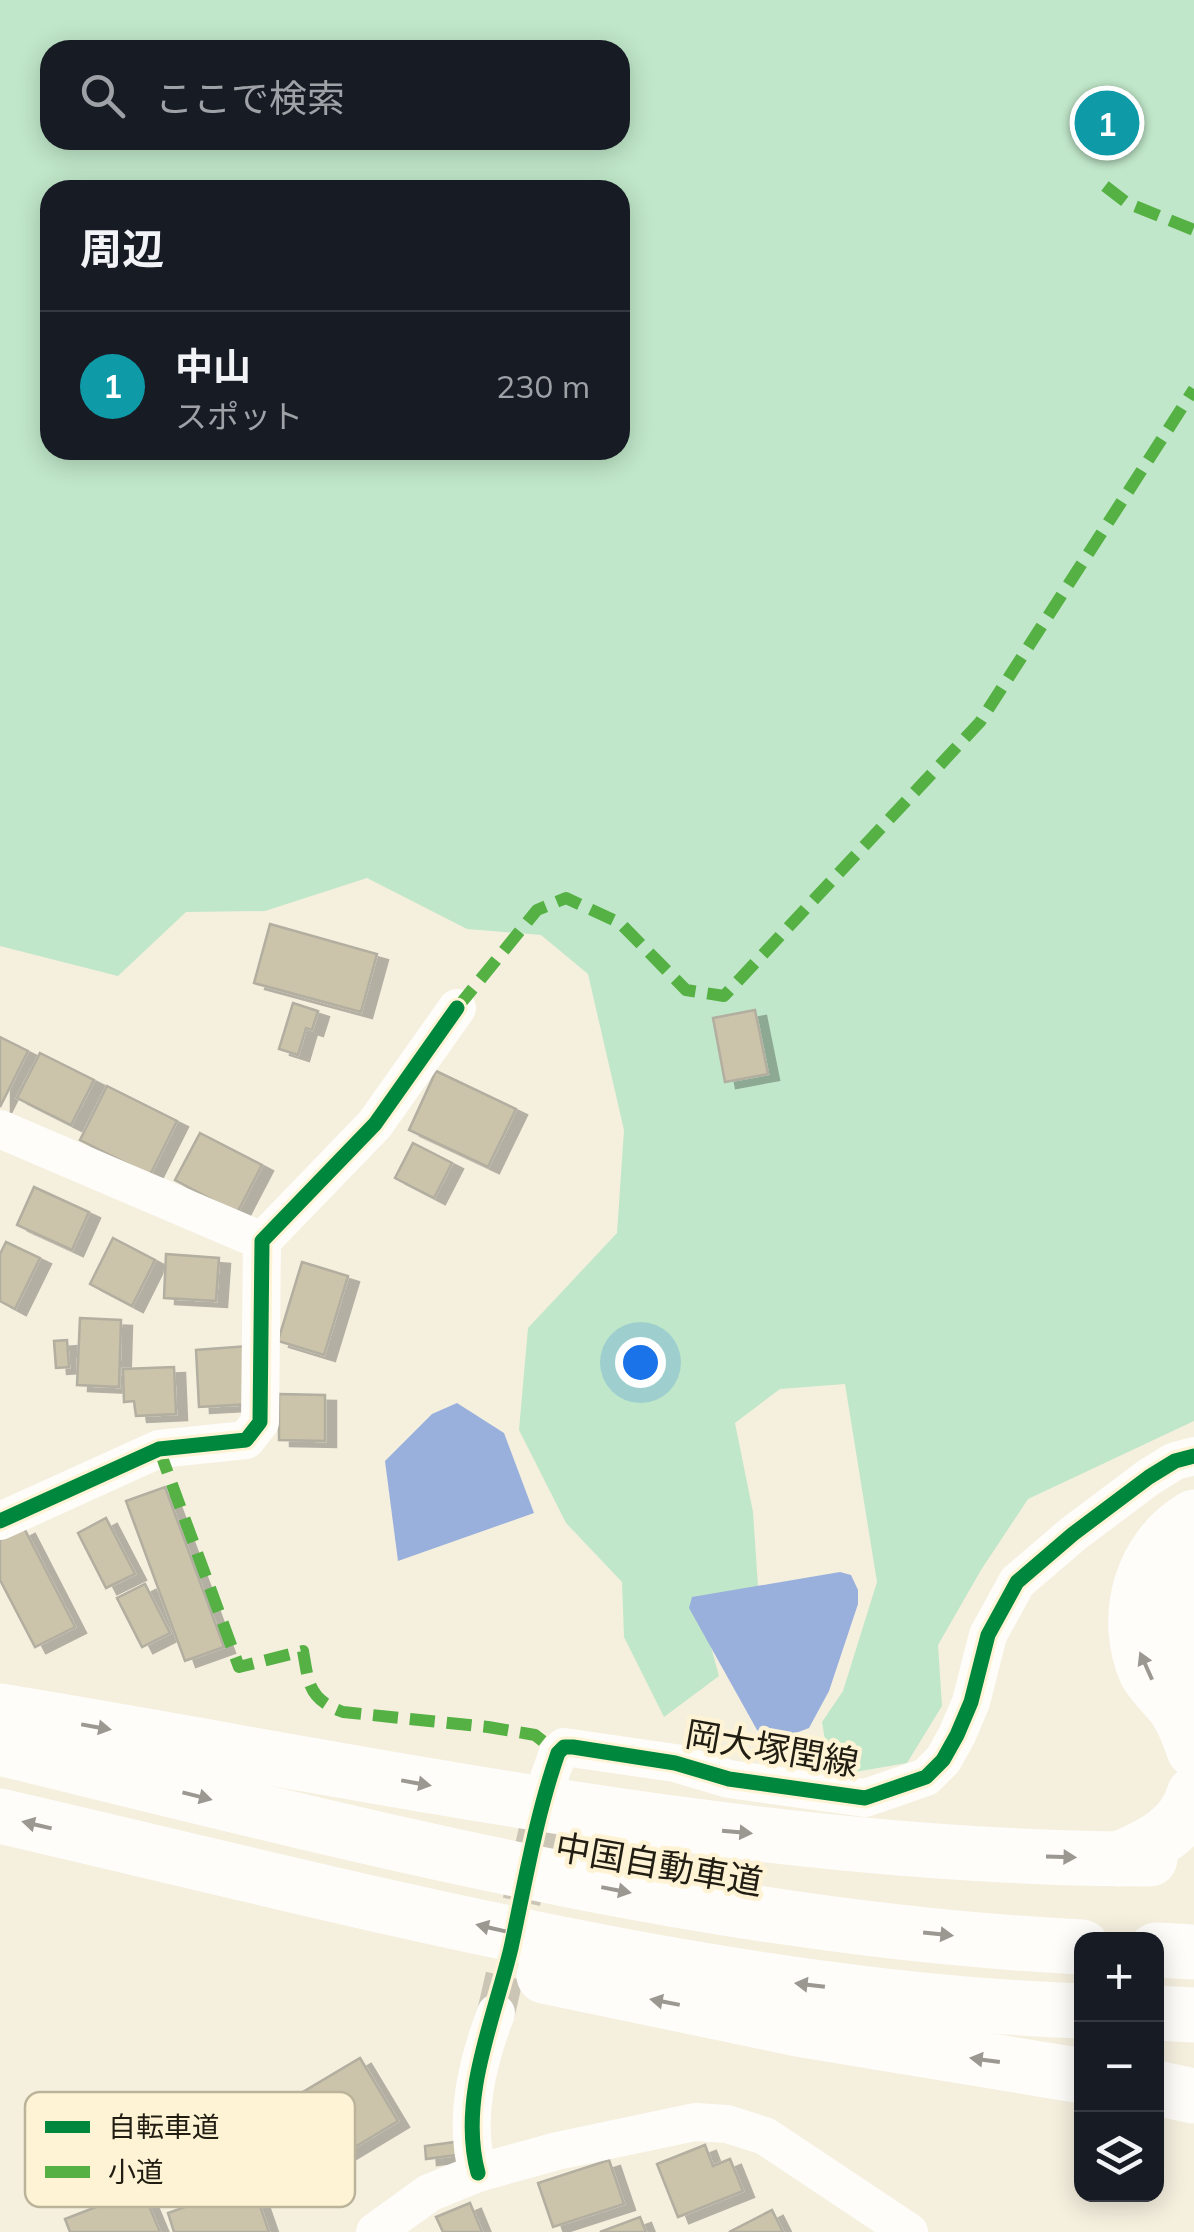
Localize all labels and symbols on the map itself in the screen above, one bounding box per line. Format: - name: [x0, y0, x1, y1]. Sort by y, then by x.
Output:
- pin: 1: [1074, 86, 1140, 160]
- your location: [615, 1337, 666, 1388]
- one-way arrow: [1138, 1652, 1154, 1681]
- street label: 岡大塚閏線: [682, 1711, 862, 1785]
- one-way arrow: [81, 1720, 112, 1735]
- one-way arrow: [401, 1776, 432, 1791]
- one-way arrow: [182, 1789, 213, 1804]
- one-way arrow: [21, 1817, 52, 1832]
- street label: 中国自動車道: [552, 1824, 766, 1904]
- one-way arrow: [722, 1825, 754, 1841]
- one-way arrow: [1046, 1849, 1078, 1865]
- one-way arrow: [601, 1883, 632, 1899]
- one-way arrow: [475, 1920, 506, 1935]
- one-way arrow: [923, 1926, 954, 1942]
- one-way arrow: [794, 1977, 826, 1993]
- one-way arrow: [650, 1994, 681, 2010]
- one-way arrow: [969, 2052, 1001, 2068]
- legend: [25, 2092, 355, 2207]
- text: 自転車道: [108, 2109, 220, 2144]
- text: 小道: [108, 2154, 164, 2189]

